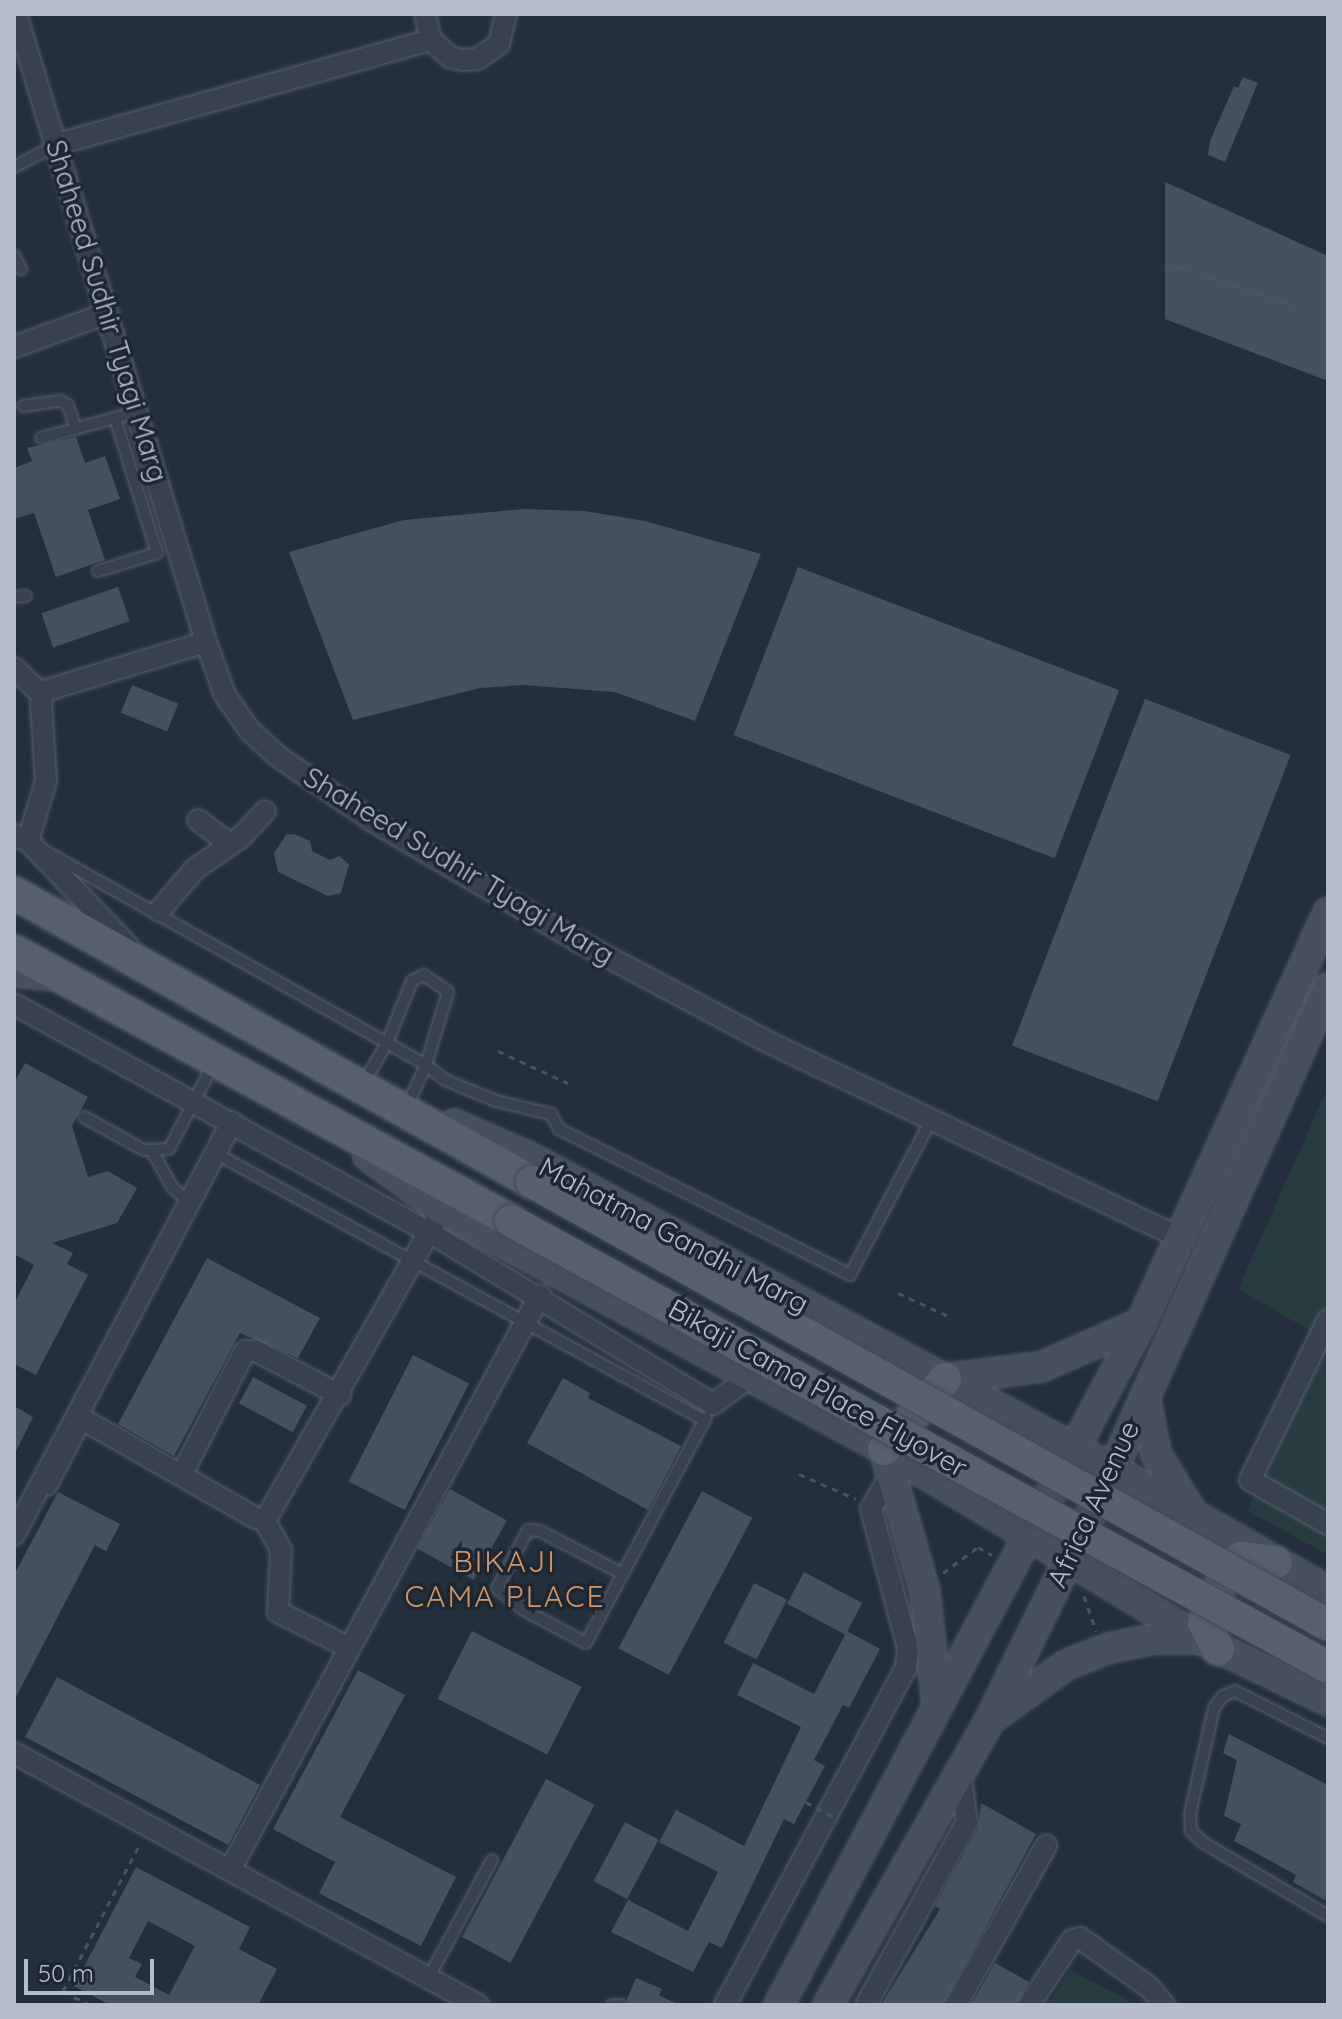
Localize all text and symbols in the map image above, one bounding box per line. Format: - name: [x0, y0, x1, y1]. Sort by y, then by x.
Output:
- street label: Shaheed Sudhir Tyagi Marg: [39, 136, 175, 486]
- street label: Shaheed Sudhir Tyagi Marg: [298, 760, 620, 972]
- street label: Mahatma Gandhi Marg: [534, 1150, 814, 1320]
- street label: Bikaji Cama Place Flyover: [663, 1292, 973, 1484]
- street label: Africa Avenue: [1040, 1415, 1146, 1593]
- district label: BIKAJI CAMA PLACE: [404, 1543, 606, 1614]
- scale bar: [28, 1943, 158, 1993]
- text: 50 m: [38, 1958, 94, 1988]

